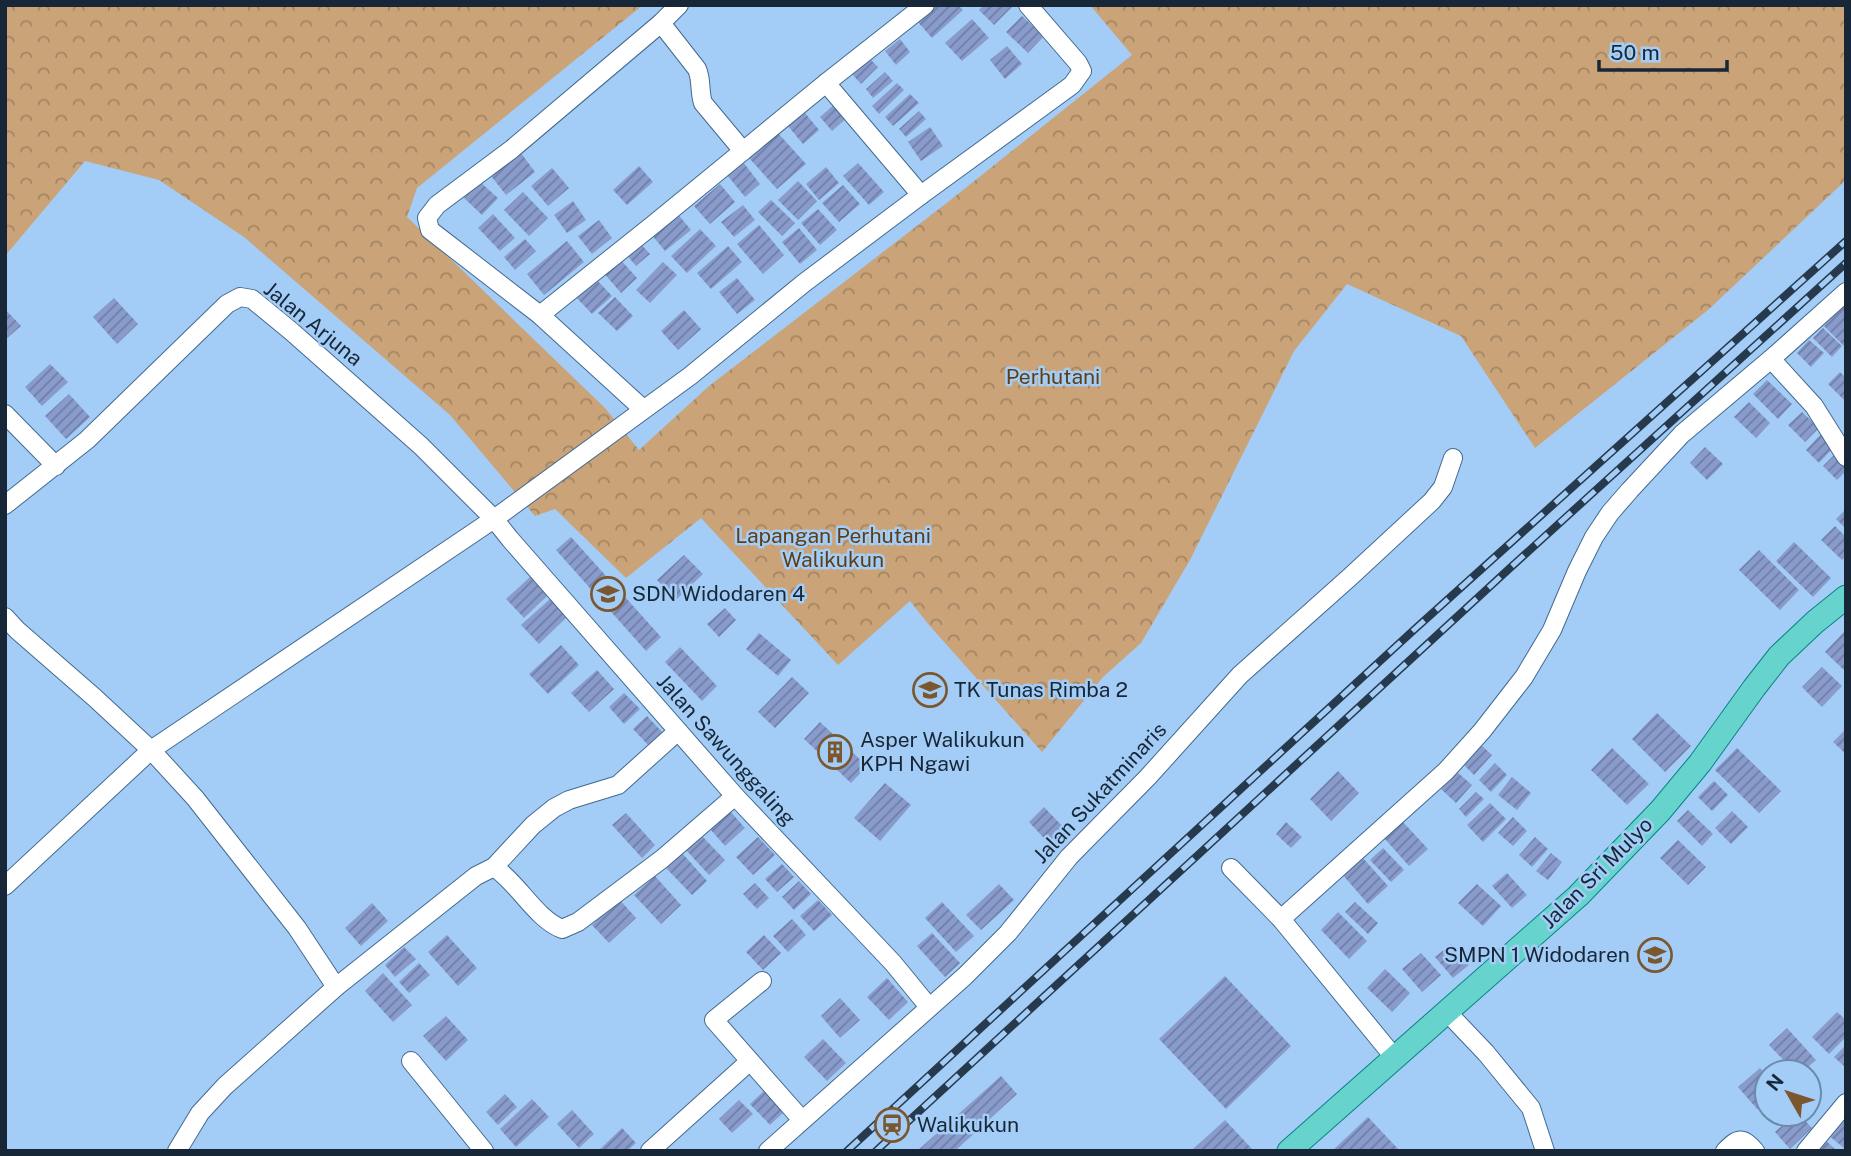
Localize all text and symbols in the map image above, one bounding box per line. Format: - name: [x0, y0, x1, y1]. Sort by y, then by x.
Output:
- scale bar: [1599, 28, 1727, 72]
- text: 50 m: [1610, 40, 1660, 65]
- street label: Jalan Arjuna: [259, 276, 368, 371]
- park label: Perhutani: [1006, 364, 1100, 389]
- park label: Lapangan Perhutani Walikukun: [735, 523, 931, 572]
- school or university icon: SDN Widodaren 4: [589, 575, 627, 613]
- place label: SDN Widodaren 4: [632, 581, 805, 606]
- street label: Jalan Sawunggaling: [652, 669, 801, 830]
- school or university icon: TK Tunas Rimba 2: [911, 671, 949, 709]
- place label: TK Tunas Rimba 2: [954, 677, 1128, 702]
- street label: Jalan Sukatminaris: [1028, 717, 1171, 868]
- place label: Asper Walikukun KPH Ngawi: [860, 727, 1025, 776]
- building icon: Asper Walikukun KPH Ngawi: [816, 733, 854, 771]
- street label: Jalan Sri Mulyo: [1536, 812, 1658, 934]
- school or university icon: SMPN 1 Widodaren: [1636, 936, 1674, 974]
- place label: SMPN 1 Widodaren: [1444, 942, 1630, 967]
- north arrow: [1753, 1058, 1823, 1128]
- text: N: [1762, 1070, 1788, 1095]
- station icon: Walikukun: [873, 1106, 911, 1144]
- place label: Walikukun: [917, 1112, 1019, 1137]

